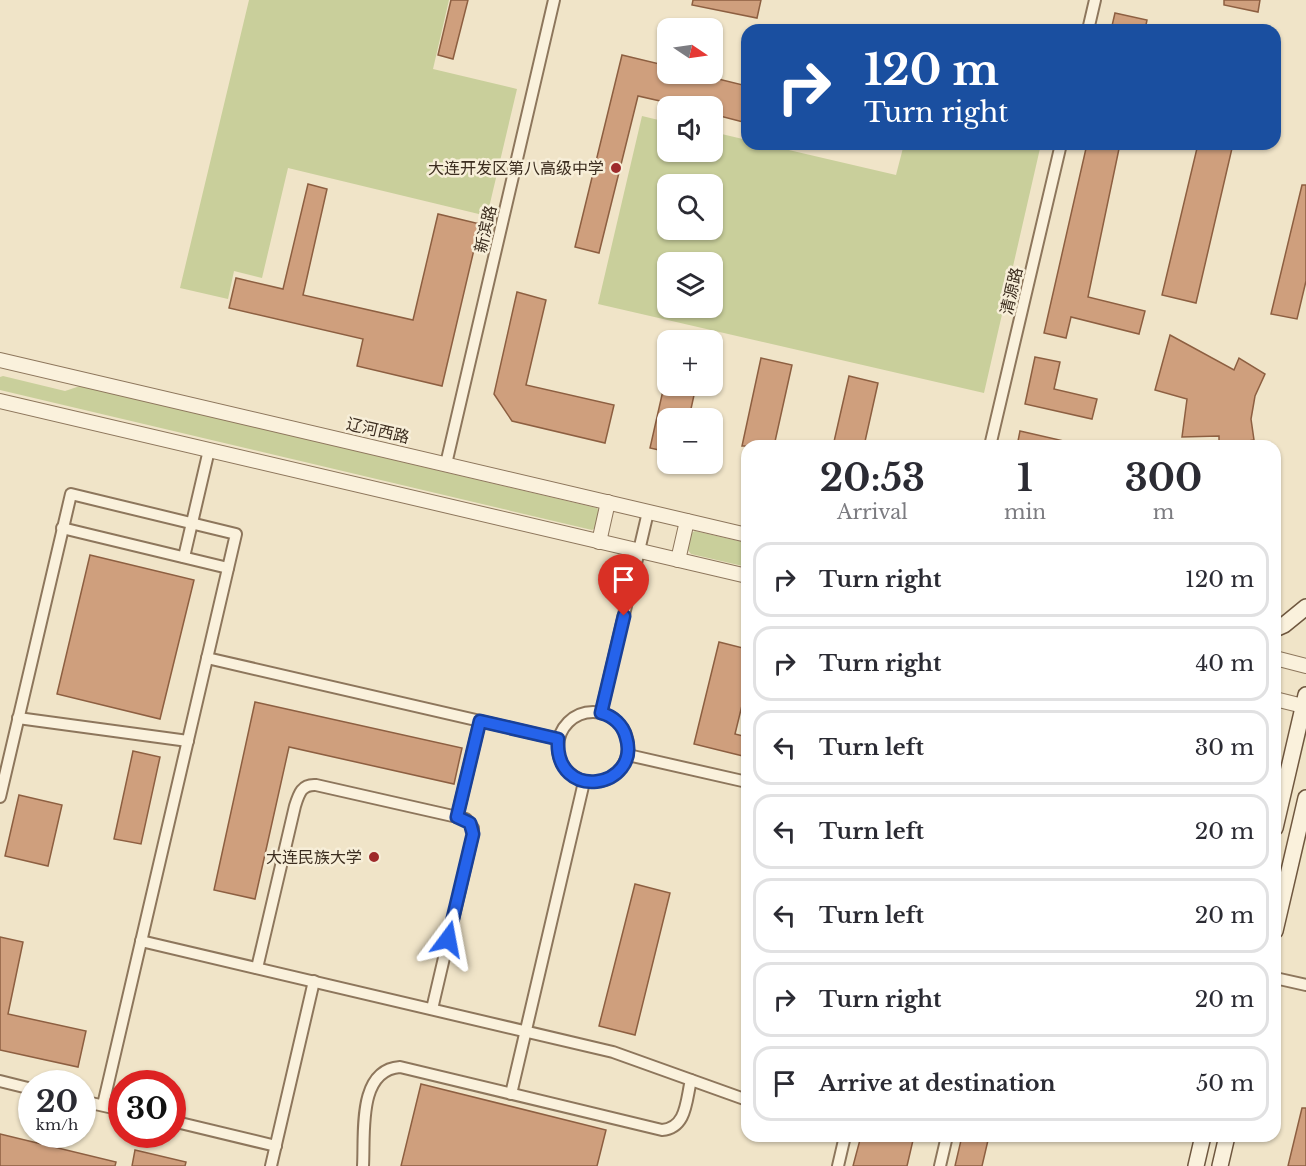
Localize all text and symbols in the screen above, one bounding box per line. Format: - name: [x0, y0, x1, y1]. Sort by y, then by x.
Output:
- north arrow: [657, 18, 723, 84]
- map controls: [657, 18, 723, 474]
- text: 120 m: [864, 44, 999, 96]
- icon: right: [765, 48, 843, 126]
- button: sound: [657, 96, 723, 162]
- text: Turn right: [864, 96, 1008, 129]
- place label: 大连开发区第八高级中学: [428, 158, 604, 178]
- marker: 大连开发区第八高级中学: [609, 161, 623, 175]
- button: search: [657, 174, 723, 240]
- street label: 新滨路: [470, 203, 500, 255]
- button: layers: [657, 252, 723, 318]
- street label: 清源路: [996, 265, 1026, 317]
- button: +: [657, 330, 723, 396]
- button: −: [657, 408, 723, 474]
- street label: 辽河西路: [345, 413, 411, 447]
- text: 20:53: [820, 456, 925, 501]
- text: 1: [1017, 456, 1033, 501]
- text: 300: [1125, 456, 1202, 501]
- text: Arrival: [837, 500, 908, 524]
- text: min: [1004, 500, 1046, 524]
- text: m: [1153, 500, 1174, 524]
- pin: [598, 554, 649, 616]
- icon: arrive: [607, 563, 640, 596]
- icon: right: [768, 563, 801, 596]
- text: Turn right: [819, 566, 941, 593]
- text: 120 m: [1185, 566, 1254, 593]
- icon: right: [768, 647, 801, 680]
- text: Turn right: [819, 650, 941, 677]
- text: 40 m: [1196, 650, 1254, 677]
- icon: left: [768, 731, 801, 764]
- text: Turn left: [819, 734, 924, 761]
- text: 30 m: [1195, 734, 1254, 761]
- icon: left: [768, 815, 801, 848]
- text: Turn left: [819, 818, 924, 845]
- text: 20 m: [1195, 818, 1254, 845]
- place label: 大连民族大学: [266, 847, 362, 867]
- marker: 大连民族大学: [367, 850, 381, 864]
- icon: left: [768, 899, 801, 932]
- text: Turn left: [819, 902, 924, 929]
- text: 20 m: [1195, 902, 1254, 929]
- position arrow: [416, 907, 480, 971]
- icon: right: [768, 983, 801, 1016]
- text: Turn right: [819, 986, 941, 1013]
- text: 20 m: [1195, 986, 1254, 1013]
- icon: arrive: [768, 1067, 801, 1100]
- speed limit sign: 30: [108, 1070, 186, 1148]
- text: Arrive at destination: [819, 1070, 1056, 1097]
- text: 50 m: [1196, 1070, 1254, 1097]
- text: 20: [36, 1083, 78, 1120]
- text: km/h: [36, 1115, 78, 1134]

